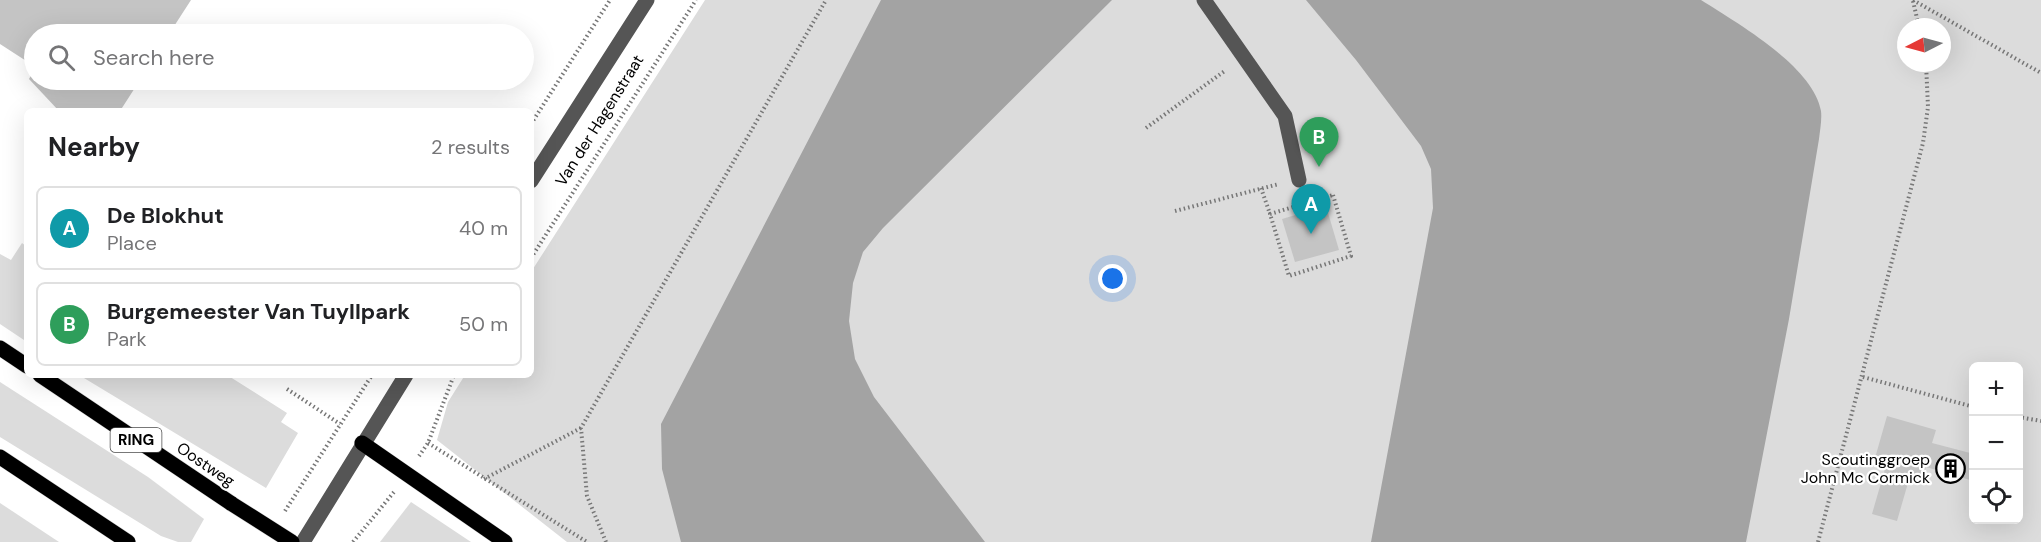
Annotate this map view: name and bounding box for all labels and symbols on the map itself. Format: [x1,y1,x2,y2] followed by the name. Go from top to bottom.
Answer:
[1897,18,1951,72] north arrow
[550,51,648,190] street label: Van der Hagenstraat
[1300,118,1338,167] pin: B
[1292,184,1330,234] pin: A
[1098,264,1127,293] your location
[110,428,162,452] road number: RING
[173,437,239,492] street label: Oostweg
[1801,449,1930,488] place label: Scoutinggroep John Mc Cormick
[1935,452,1967,484] building icon: Scoutinggroep John Mc Cormick

